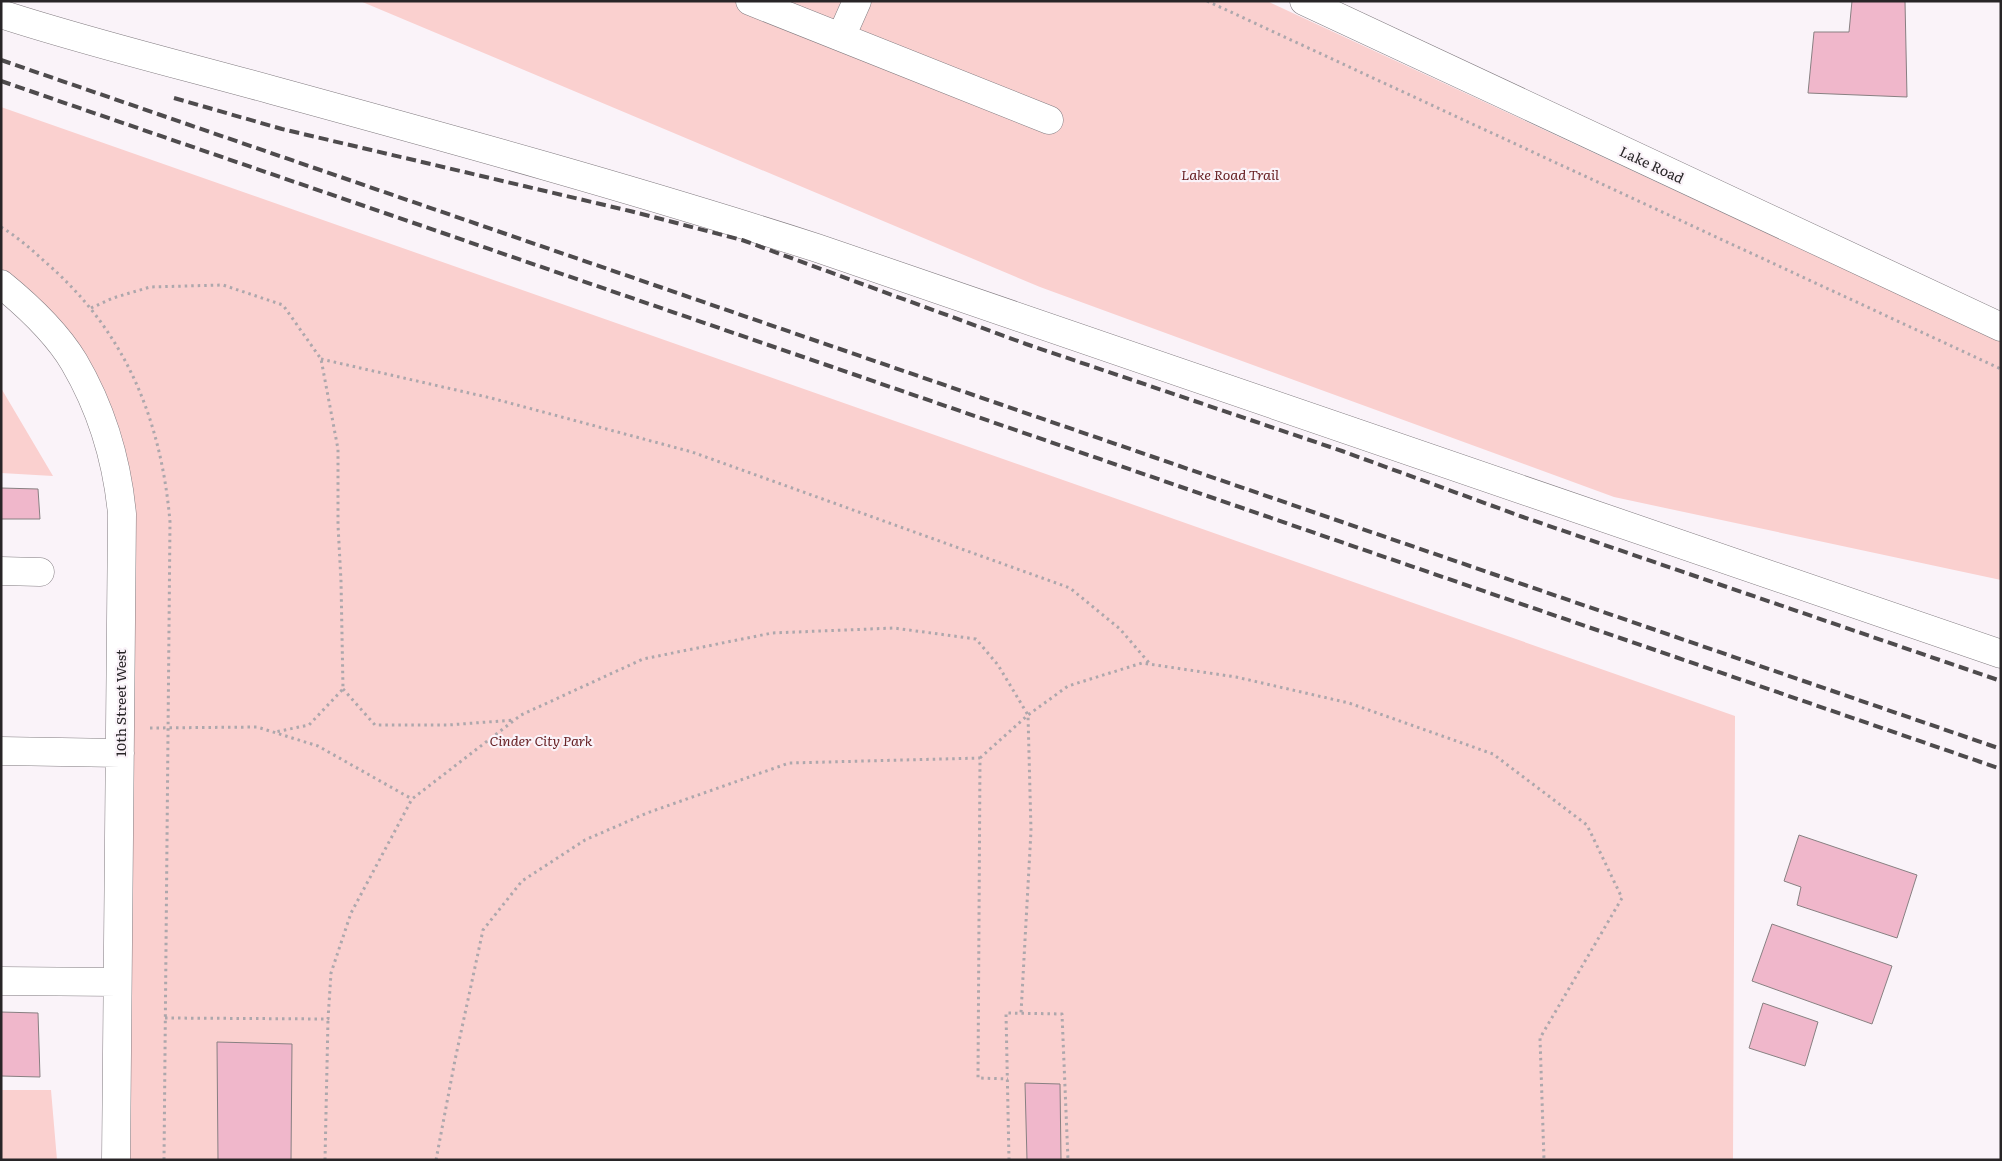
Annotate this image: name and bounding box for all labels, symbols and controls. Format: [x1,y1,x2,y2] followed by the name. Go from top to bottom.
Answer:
[1617,140,1688,188] street label: Lake Road
[1181,164,1279,184] park label: Lake Road Trail
[110,649,130,757] street label: 10th Street West
[489,730,593,750] park label: Cinder City Park

